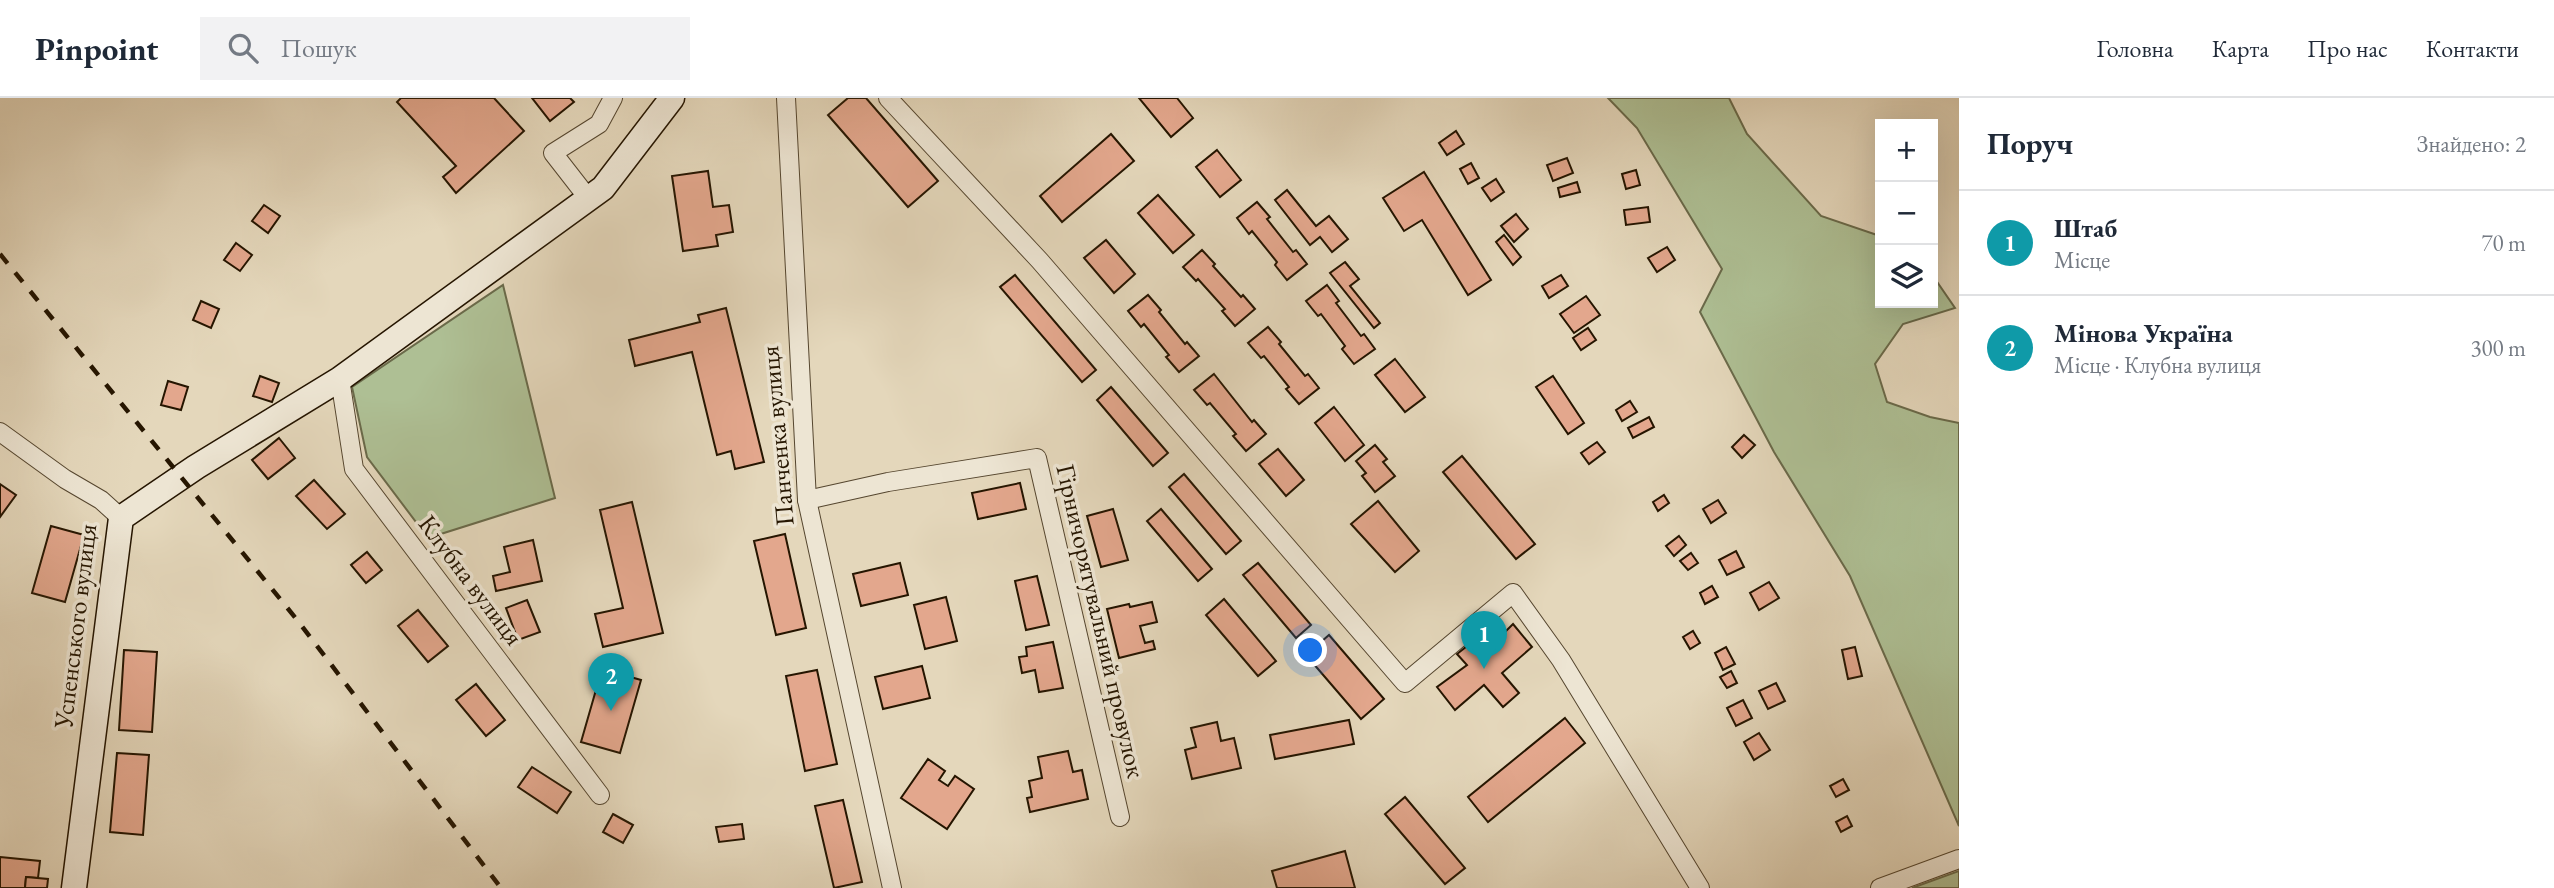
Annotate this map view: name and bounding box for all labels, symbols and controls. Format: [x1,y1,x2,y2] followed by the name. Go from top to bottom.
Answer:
[200,17,690,80] search box
[35,27,158,70] text: Pinpoint
[224,29,262,67] icon: search
[280,31,357,65] text: Пошук
[2096,33,2174,64] text: Головна
[2212,33,2269,64] text: Карта
[2307,33,2388,64] text: Про нас
[2426,33,2519,64] text: Контакти
[1875,119,1938,308] map controls
[1875,119,1938,182] button: +
[1987,124,2073,163] text: Поруч
[2417,129,2526,159] text: Знайдено: 2
[1875,182,1938,245] button: −
[2054,211,2117,245] text: Штаб
[2004,228,2016,258] text: 1
[2481,228,2526,258] text: 70 m
[1875,245,1938,308] button: layers
[2054,245,2110,275] text: Місце
[2054,316,2233,350] text: Мінова Україна
[2004,333,2016,363] text: 2
[2470,333,2526,363] text: 300 m
[752,344,802,528] street label: Панченка вулиця
[2054,350,2261,380] text: Місце · Клубна вулиця
[1048,461,1154,782] street label: Гірничорятувальний провулок
[411,508,531,652] street label: Клубна вулиця
[45,522,104,731] street label: Успенського вулиця
[1461,611,1507,669] pin: 1
[1293,633,1327,667] your location
[588,653,634,711] pin: 2

